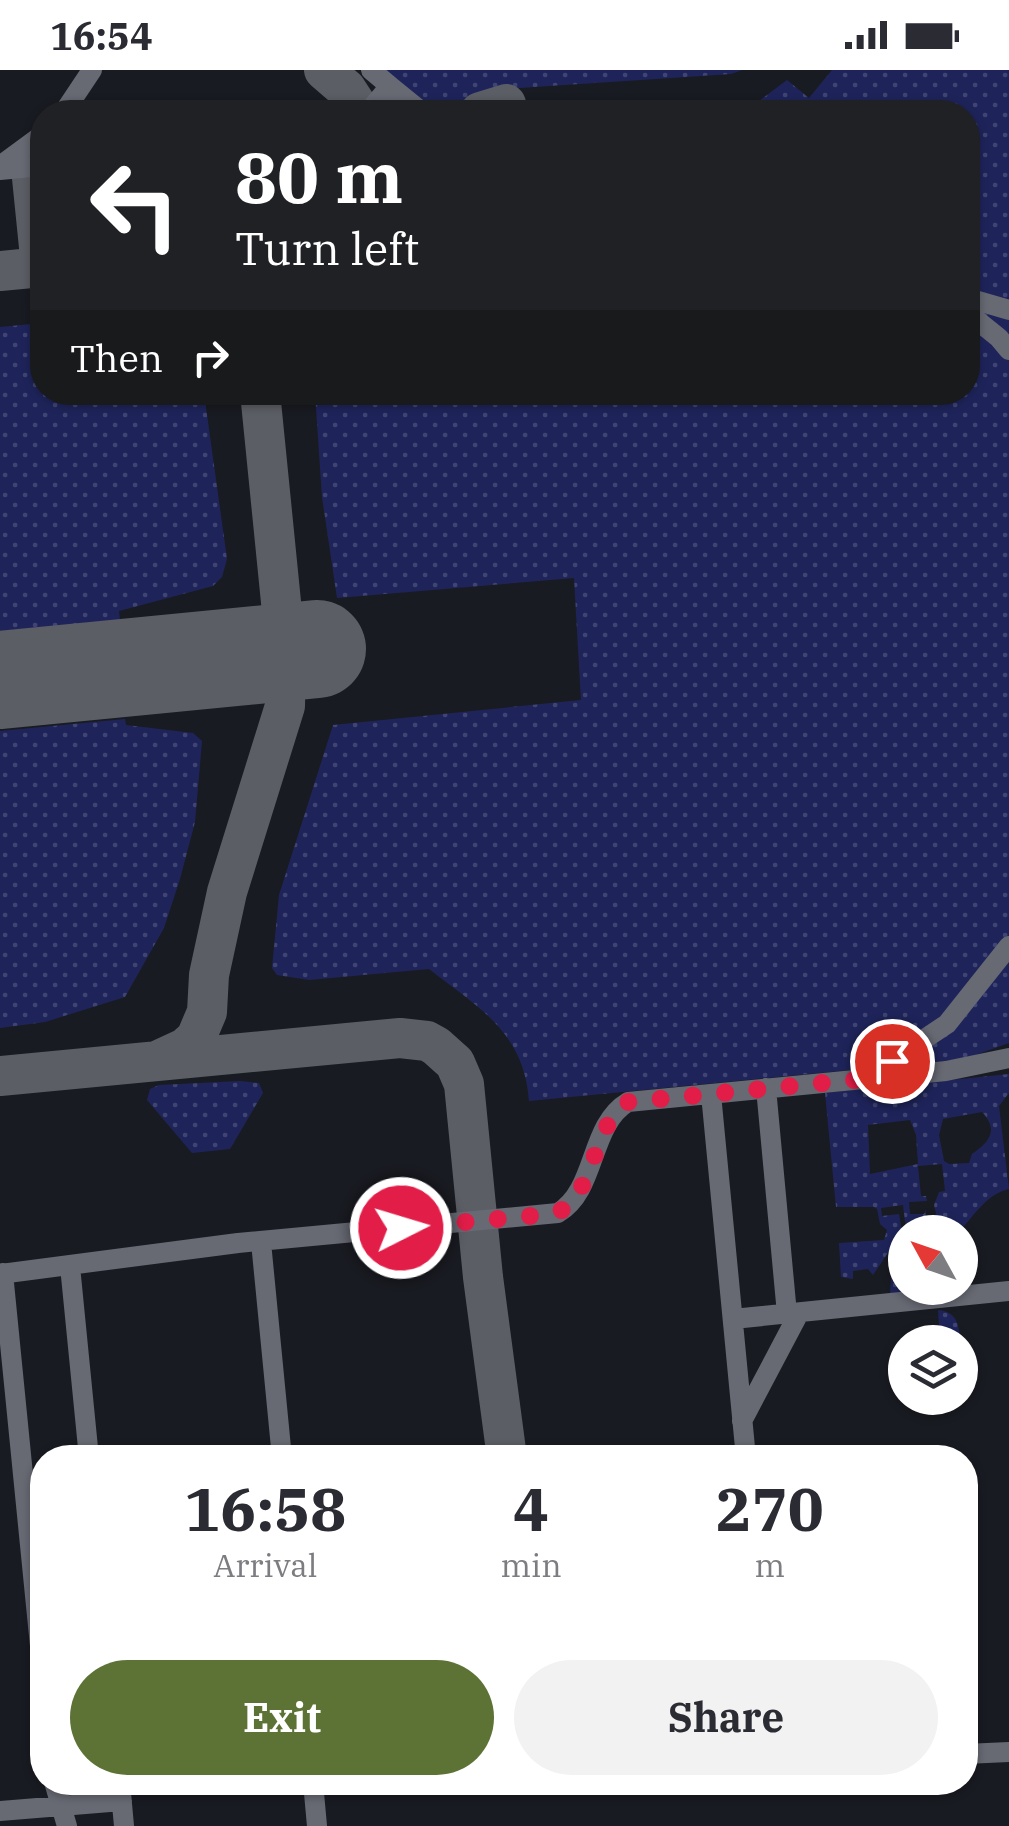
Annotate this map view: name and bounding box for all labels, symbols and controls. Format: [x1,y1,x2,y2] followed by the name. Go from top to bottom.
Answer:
[50,11,153,60] text: 16:54
[235,131,403,222] text: 80 m
[70,140,200,270] icon: left
[235,219,419,277] text: Turn left
[183,330,238,385] icon: right
[70,333,163,382] text: Then
[850,1019,935,1104] pin
[865,1034,920,1089] icon: arrive
[349,1176,453,1280] position arrow
[888,1215,978,1305] north arrow
[888,1215,978,1415] map controls
[888,1325,978,1415] button: layers
[184,1469,346,1548] text: 16:58
[513,1469,549,1548] text: 4
[716,1469,824,1548] text: 270
[213,1544,317,1586] text: Arrival
[501,1544,562,1586] text: min
[755,1544,785,1586] text: m
[70,1660,494,1775] button: Exit
[514,1660,938,1775] button: Share

